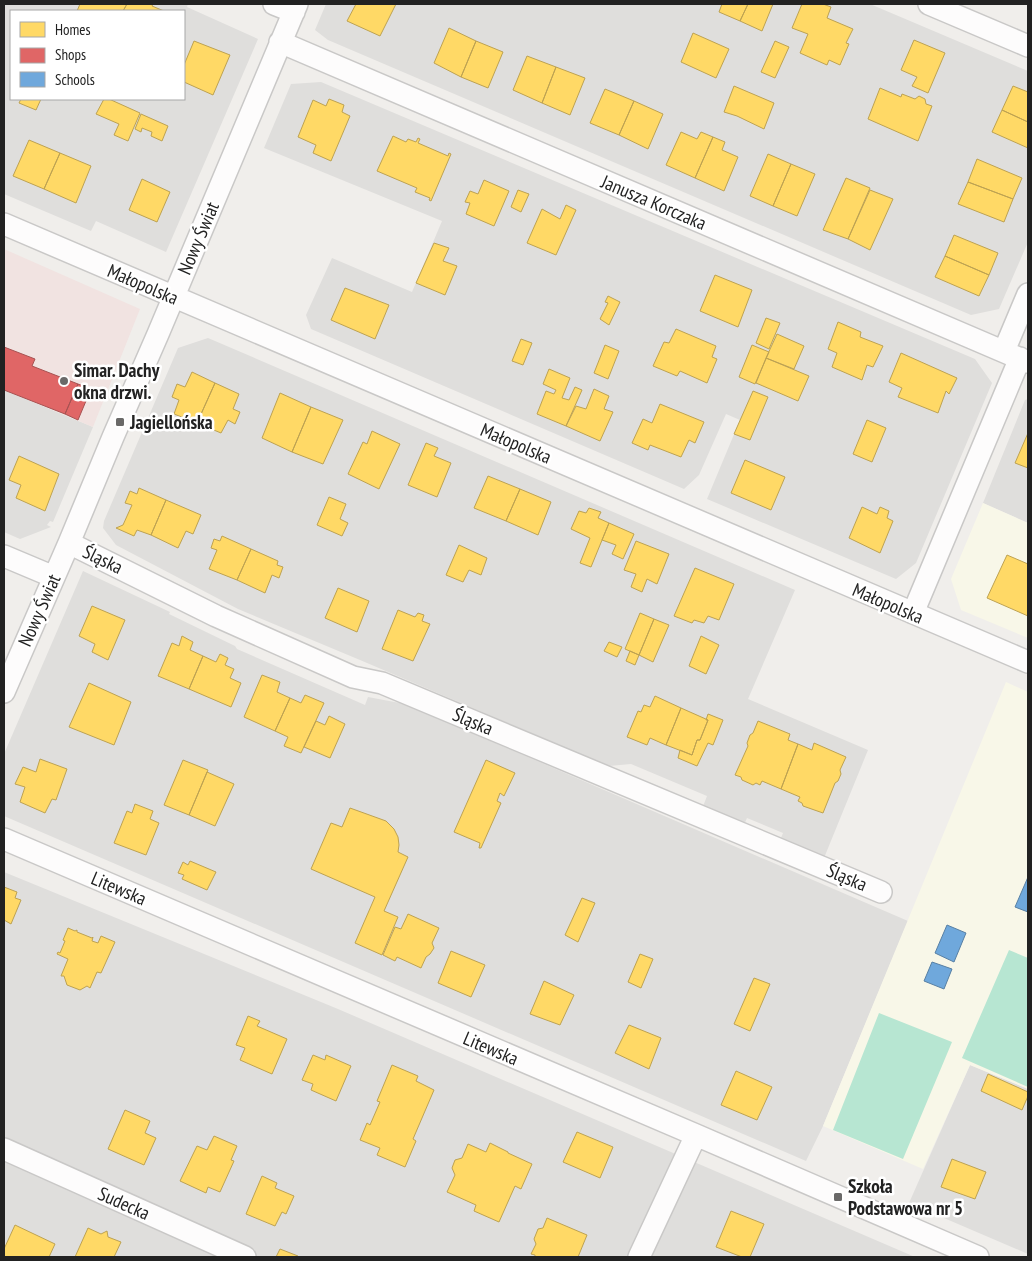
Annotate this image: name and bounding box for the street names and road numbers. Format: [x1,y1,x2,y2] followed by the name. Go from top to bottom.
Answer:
[597,169,710,235] street label: Janusza Korczaka
[172,197,224,278] street label: Nowy Świat
[104,258,182,310] street label: Małopolska
[477,417,555,469] street label: Małopolska
[79,539,127,579] street label: Śląska
[12,569,66,650] street label: Nowy Świat
[849,577,927,629] street label: Małopolska
[449,702,497,740] street label: Śląska
[823,858,871,896] street label: Śląska
[88,866,150,910] street label: Litewska
[460,1026,522,1070] street label: Litewska
[94,1181,154,1225] street label: Sudecka

